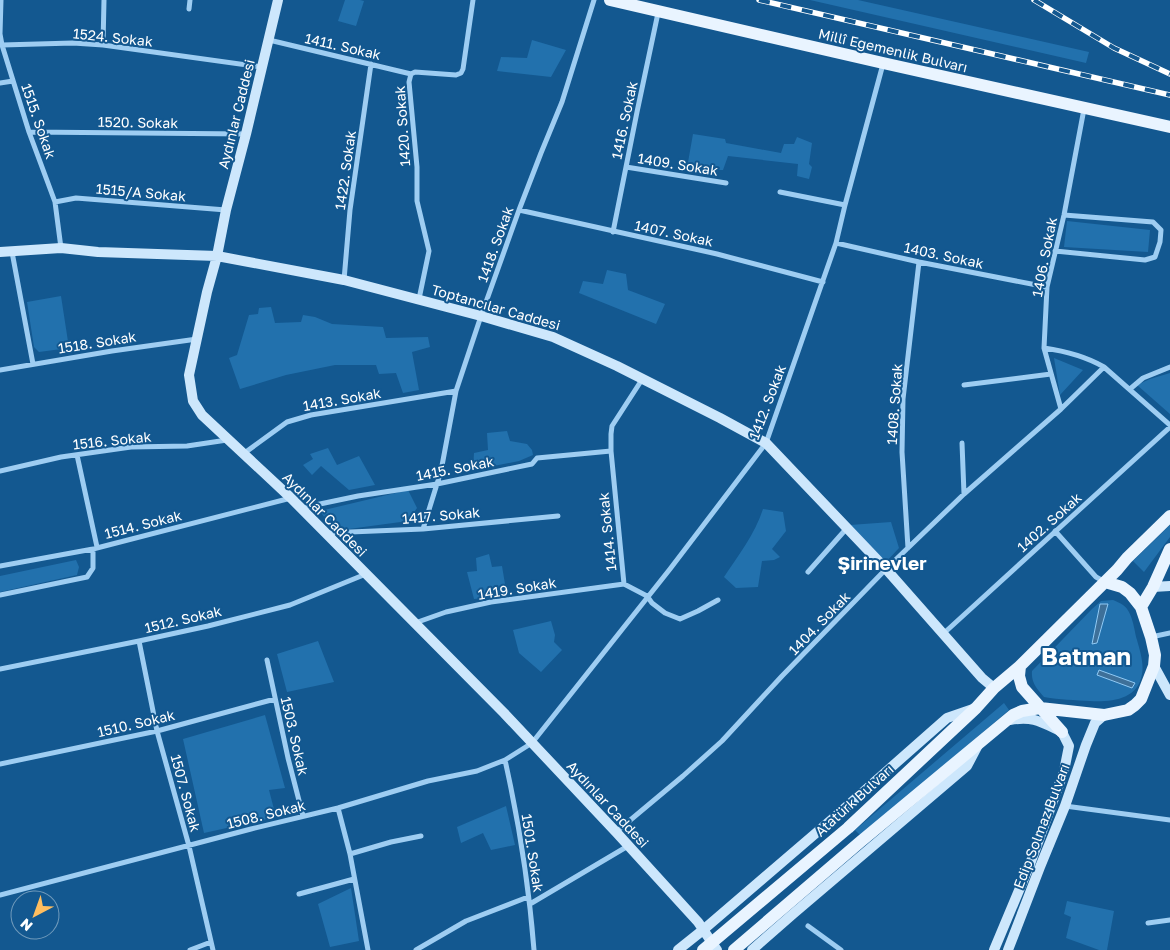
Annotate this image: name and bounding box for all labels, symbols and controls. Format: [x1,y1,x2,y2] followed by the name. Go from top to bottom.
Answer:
[72,24,154,50] street label: 1524. Sokak
[817,25,969,75] street label: Millî Egemenlik Bulvarı
[303,29,383,63] street label: 1411. Sokak
[214,57,258,171] street label: Aydınlar Caddesi
[607,79,641,161] street label: 1416. Sokak
[18,81,60,161] street label: 1515. Sokak
[391,85,413,167] street label: 1420. Sokak
[98,113,178,131] street label: 1520. Sokak
[331,129,359,211] street label: 1422. Sokak
[637,149,719,179] street label: 1409. Sokak
[95,180,187,204] street label: 1515/A Sokak
[473,204,517,284] street label: 1418. Sokak
[1028,215,1060,298] street label: 1406. Sokak
[633,216,715,250] street label: 1407. Sokak
[903,238,985,272] street label: 1403. Sokak
[430,280,562,334] street label: Toptancılar Caddesi
[57,327,137,357] street label: 1518. Sokak
[745,362,789,442] street label: 1412. Sokak
[883,363,905,445] street label: 1408. Sokak
[302,384,382,414] street label: 1413. Sokak
[72,427,152,453] street label: 1516. Sokak
[415,452,495,484] street label: 1415. Sokak
[279,468,371,560] street label: Aydınlar Caddesi
[1013,489,1085,555] street label: 1402. Sokak
[594,492,620,572] street label: 1414. Sokak
[401,503,481,527] street label: 1417. Sokak
[103,506,183,542] street label: 1514. Sokak
[837,551,927,574] district label: Şirinevler
[477,573,558,603] street label: 1419. Sokak
[785,588,853,658] street label: 1404. Sokak
[143,602,223,636] street label: 1512. Sokak
[1041,641,1131,670] district label: Batman
[278,695,312,777] street label: 1503. Sokak
[96,706,177,740] street label: 1510. Sokak
[167,752,205,834] street label: 1507. Sokak
[563,757,653,851] street label: Aydınlar Caddesi
[811,760,897,840] street label: Atatürk Bulvarı
[1009,761,1073,891] street label: Edip Solmaz Bulvarı
[225,796,307,832] street label: 1508. Sokak
[518,813,548,893] street label: 1501. Sokak
[10,890,60,940] north arrow
[17,915,36,935] text: N

